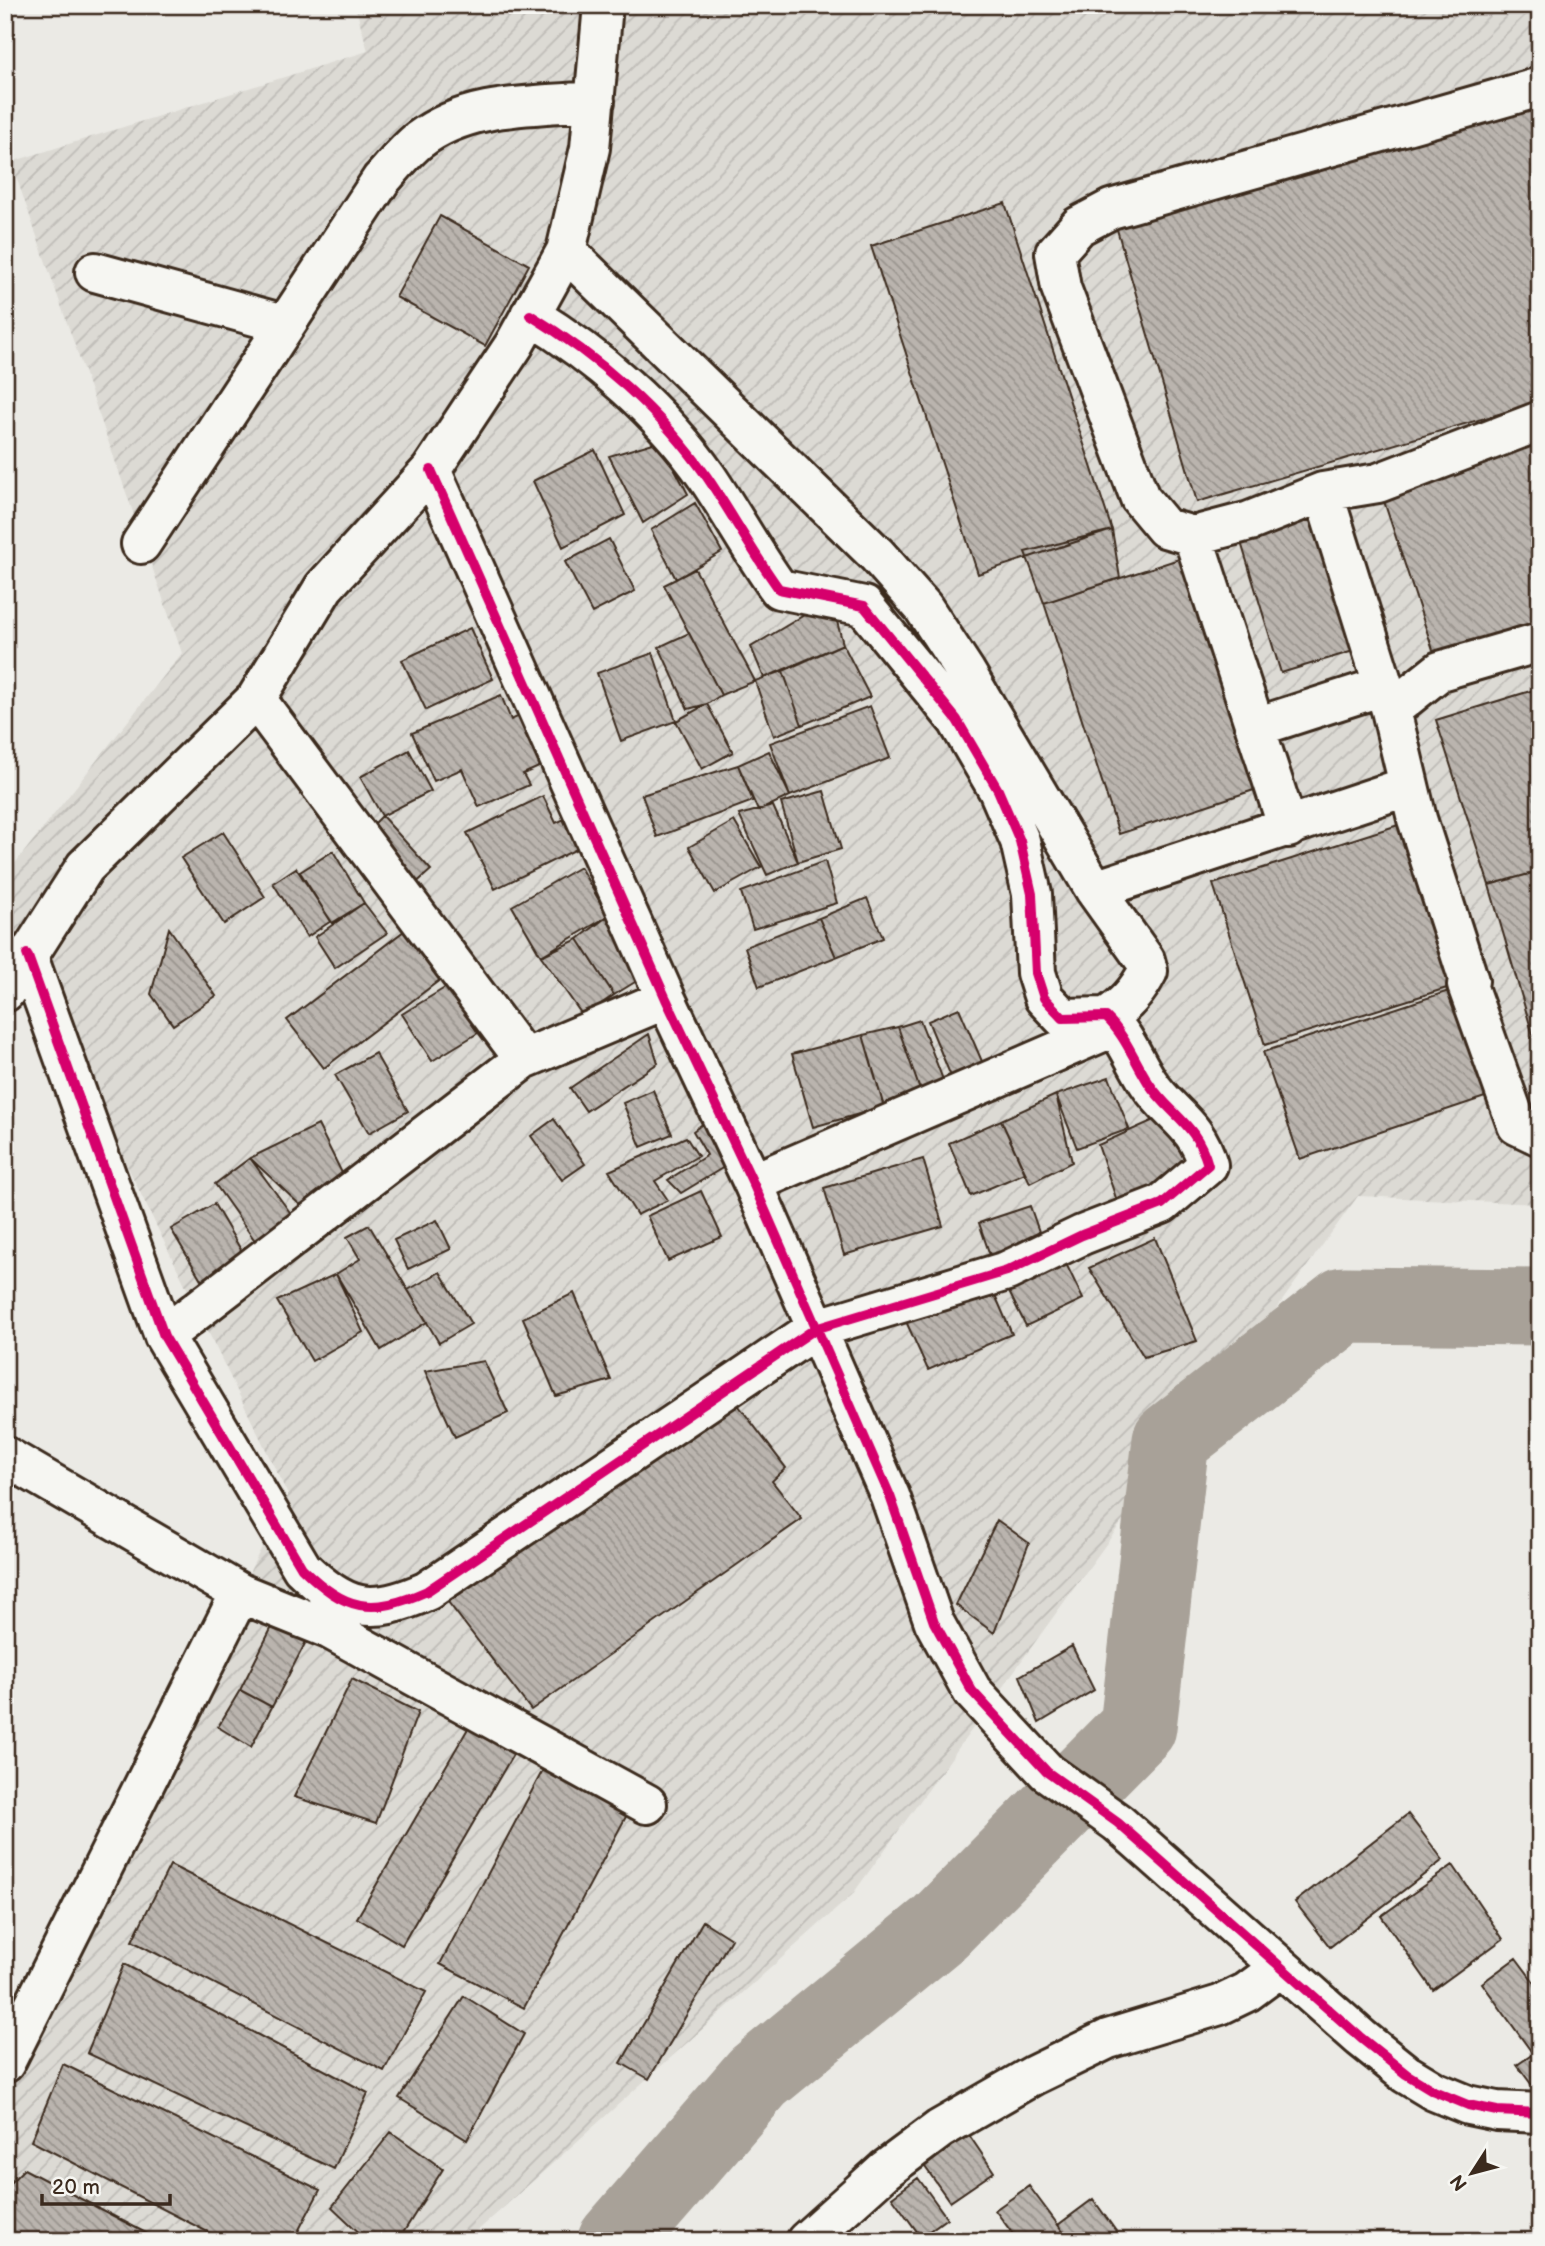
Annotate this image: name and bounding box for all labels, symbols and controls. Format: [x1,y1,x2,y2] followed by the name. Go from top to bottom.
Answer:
[1436,2138,1506,2208] north arrow
[42,2162,170,2206] scale bar
[1446,2170,1473,2195] text: N
[52,2175,100,2200] text: 20 m

